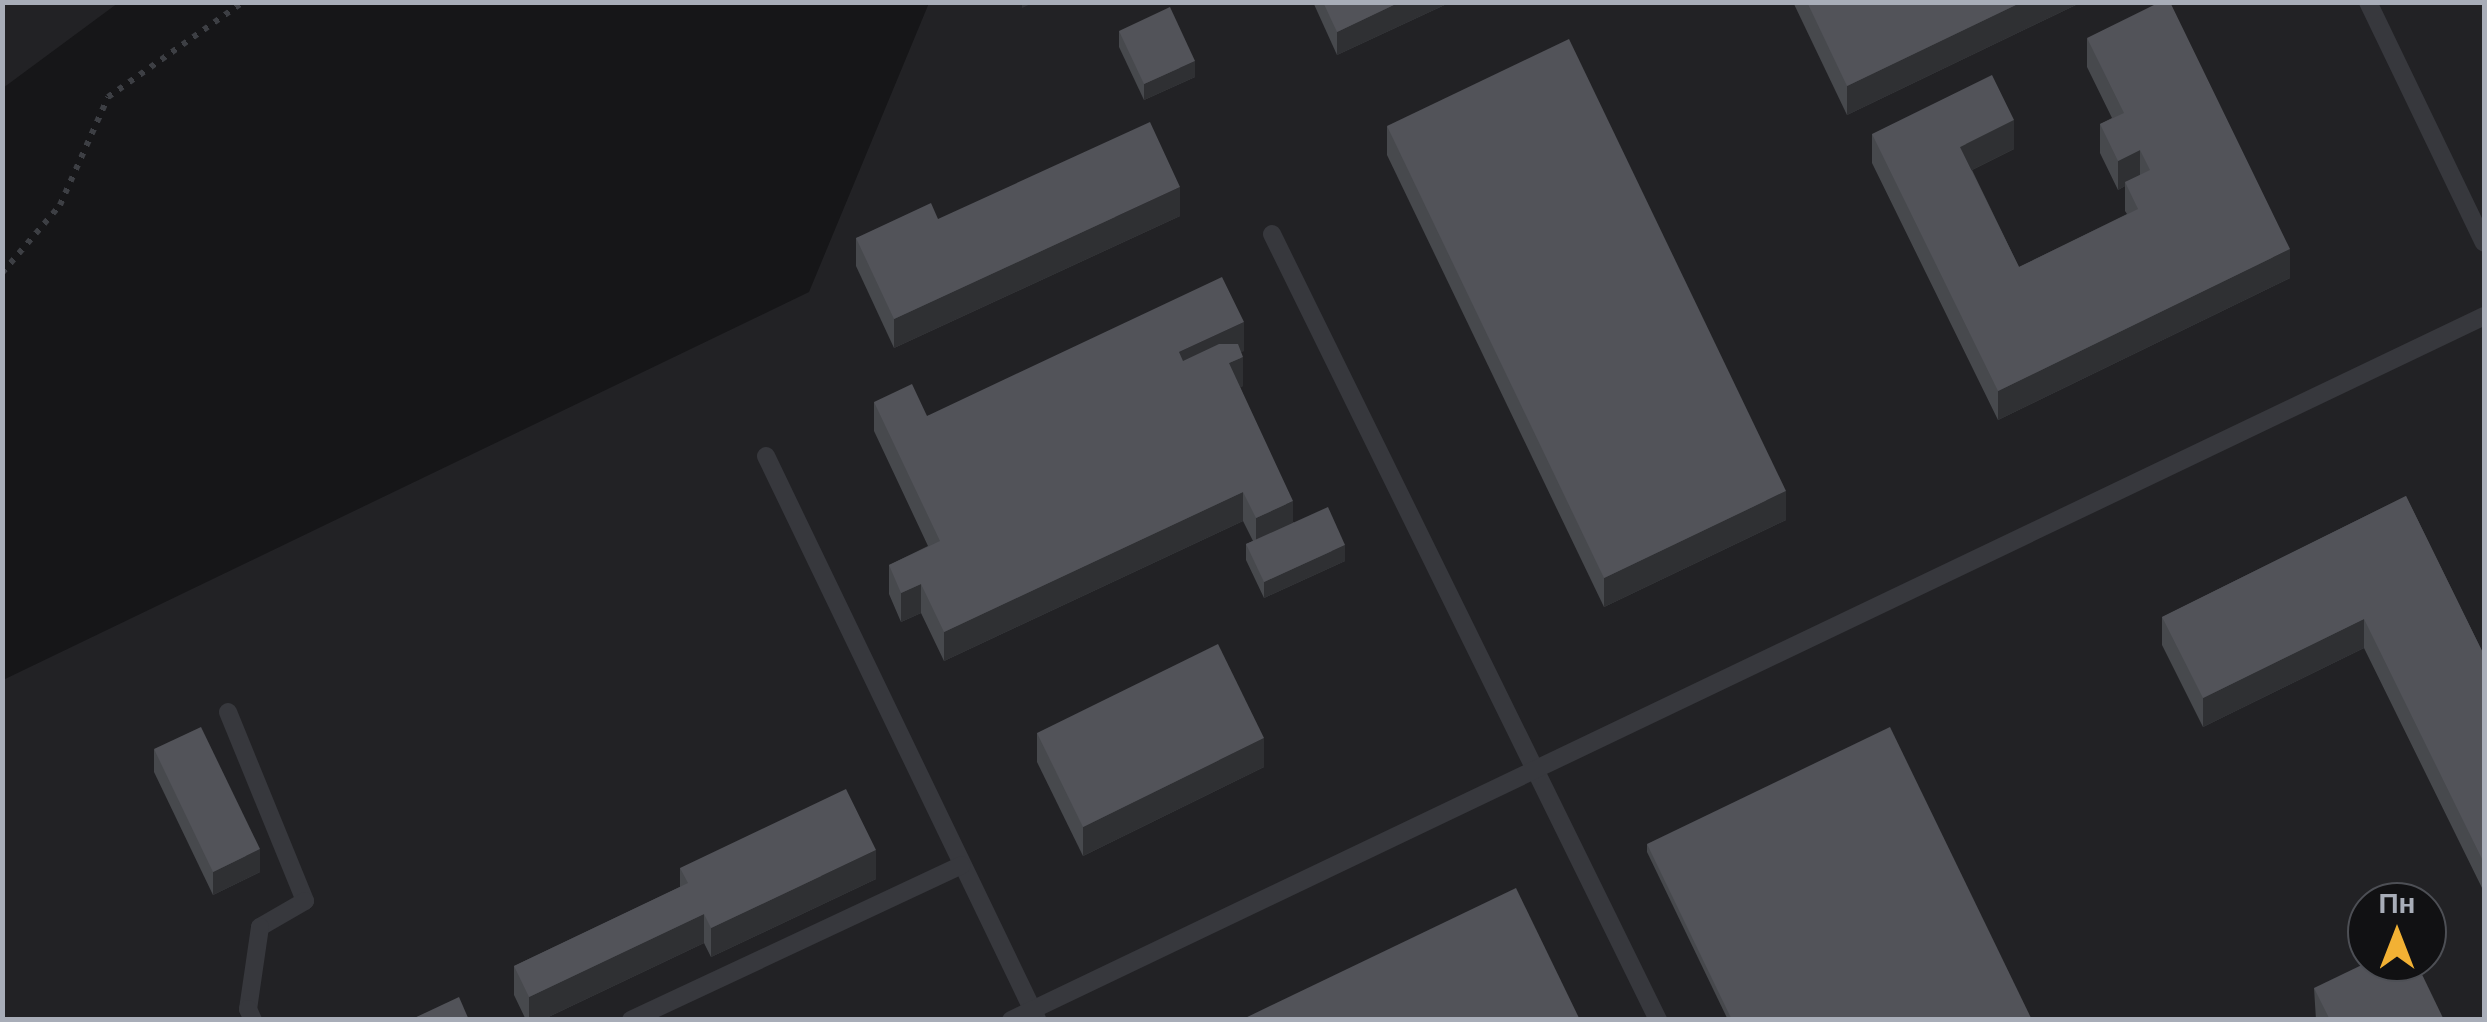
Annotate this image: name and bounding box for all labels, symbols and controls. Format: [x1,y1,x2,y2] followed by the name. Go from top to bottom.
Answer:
[2347,882,2447,982] north arrow
[2378,888,2416,919] text: Пн

